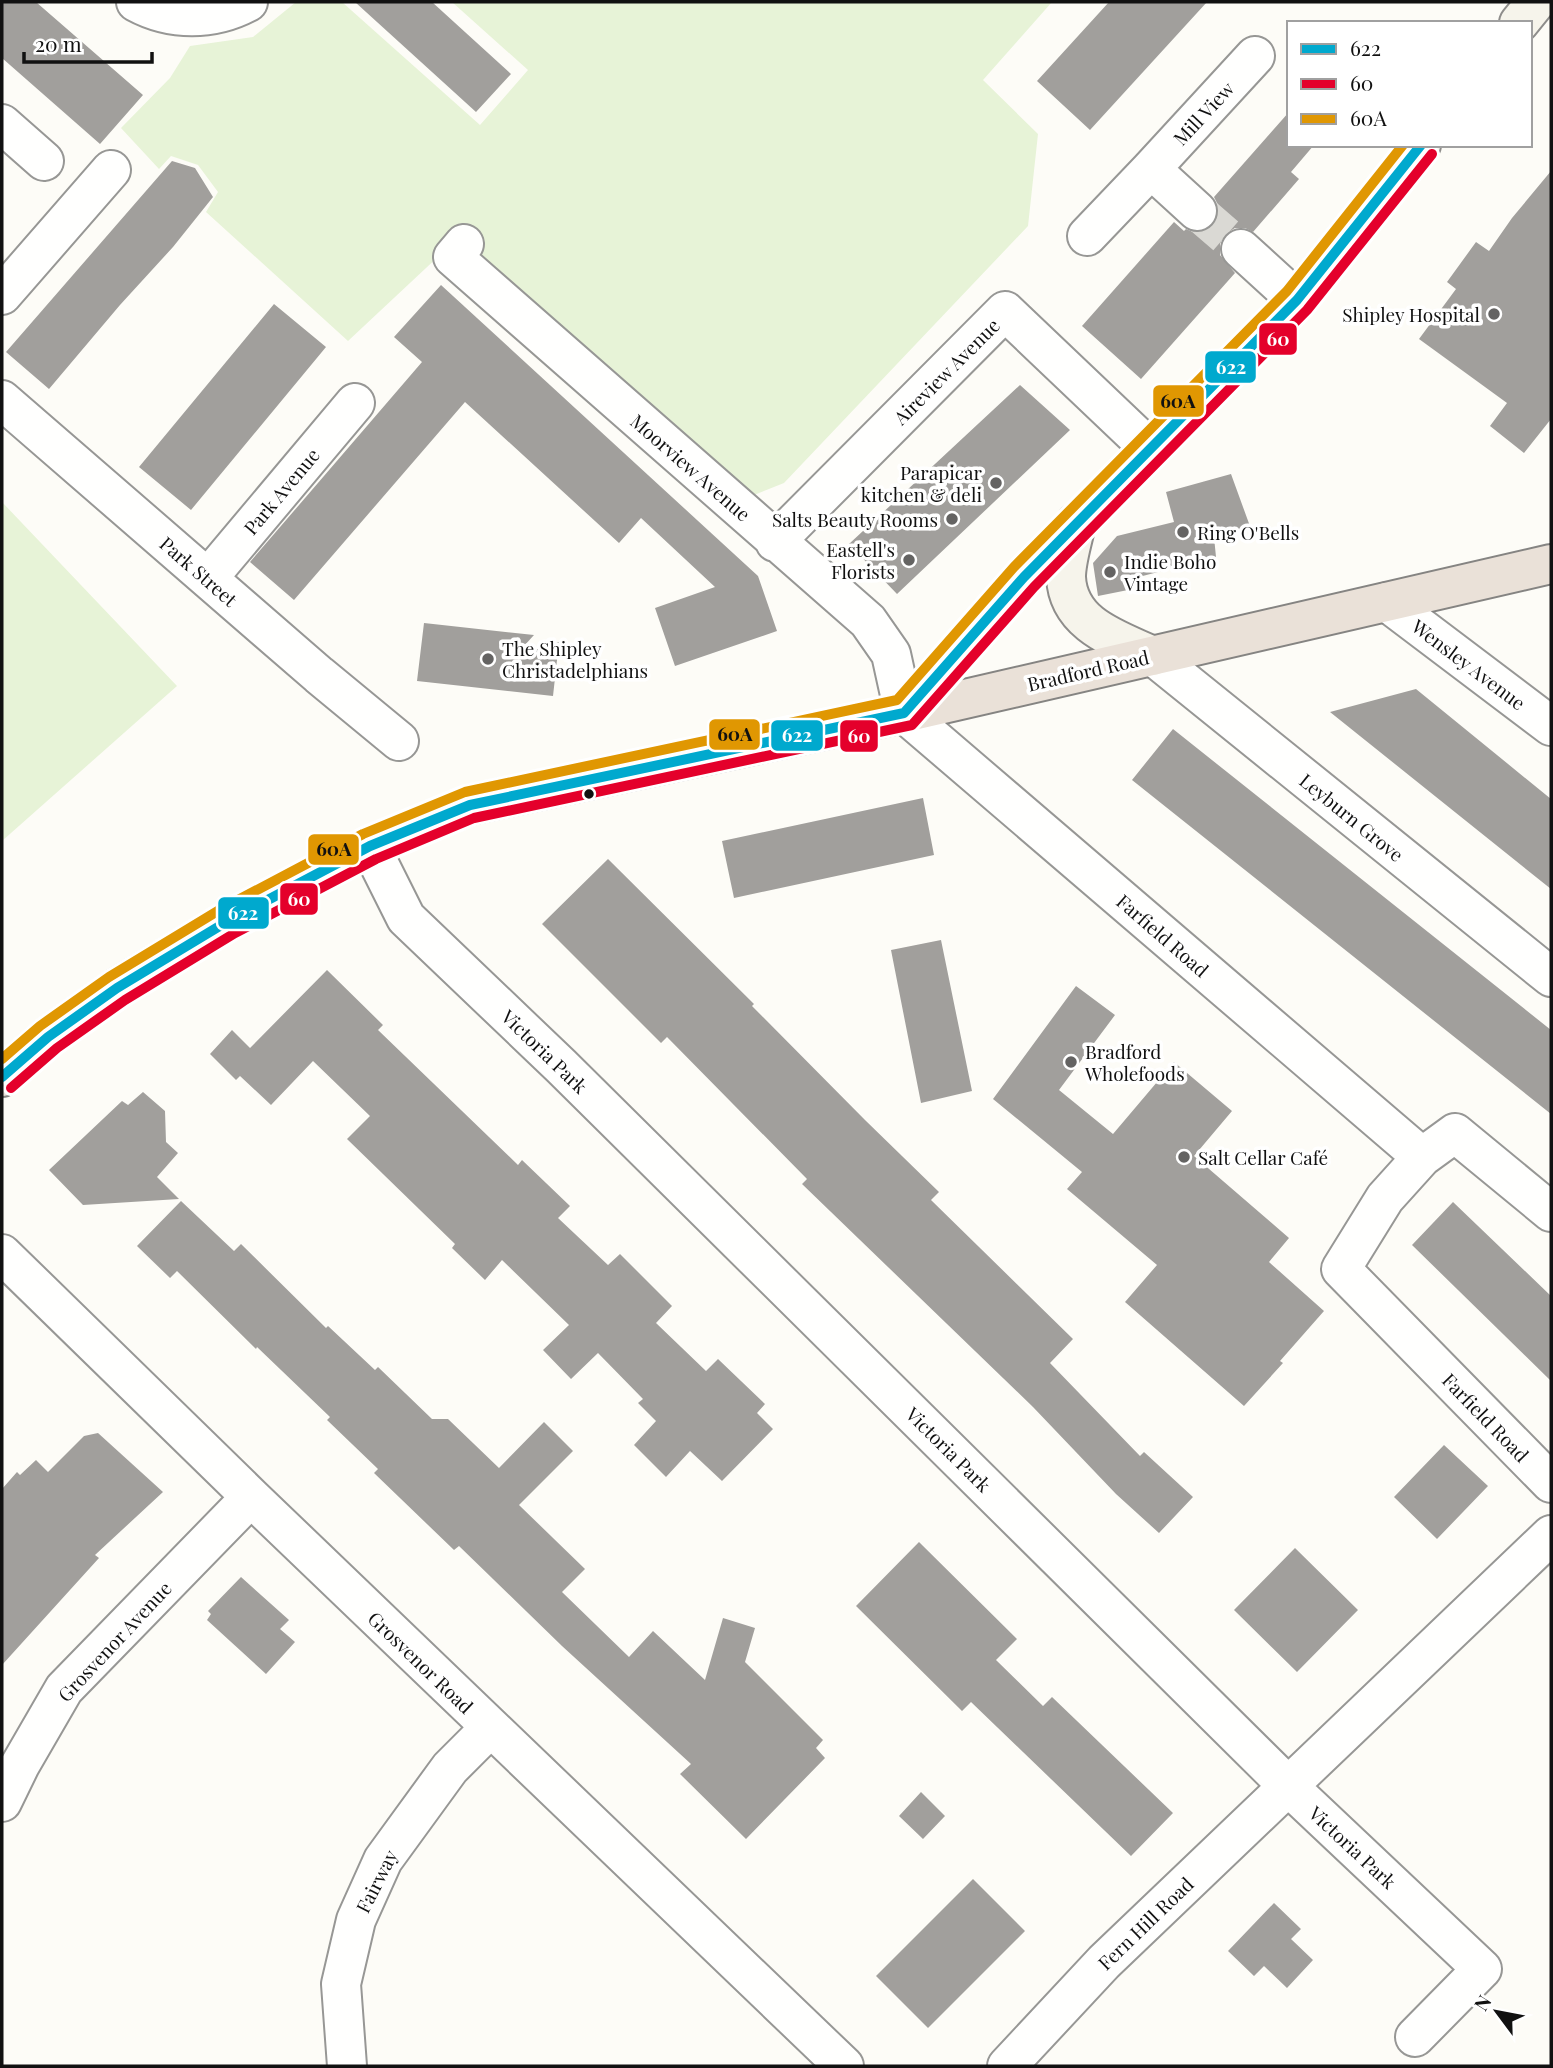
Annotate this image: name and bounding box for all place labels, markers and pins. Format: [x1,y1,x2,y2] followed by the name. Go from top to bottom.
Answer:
[1342,301,1481,327] place label: Shipley Hospital
[1486,306,1502,322] marker: Shipley Hospital
[861,459,983,507] place label: Parapicar kitchen & deli
[988,475,1004,491] marker: Parapicar kitchen & deli
[772,506,938,532] place label: Salts Beauty Rooms
[944,511,960,527] marker: Salts Beauty Rooms
[1197,519,1299,545] place label: Ring O'Bells
[1175,524,1191,540] marker: Ring O'Bells
[826,536,895,584] place label: Eastell's Florists
[1123,548,1216,596] place label: Indie Boho Vintage
[901,552,917,568] marker: Eastell's Florists
[1102,564,1118,580] marker: Indie Boho Vintage
[502,635,648,683] place label: The Shipley Christadelphians
[480,651,496,667] marker: The Shipley Christadelphians
[582,787,596,801] unlabelled marker
[1084,1038,1185,1086] place label: Bradford Wholefoods
[1063,1054,1079,1070] marker: Bradford Wholefoods
[1198,1144,1328,1170] place label: Salt Cellar Café
[1176,1149,1192,1165] marker: Salt Cellar Café

